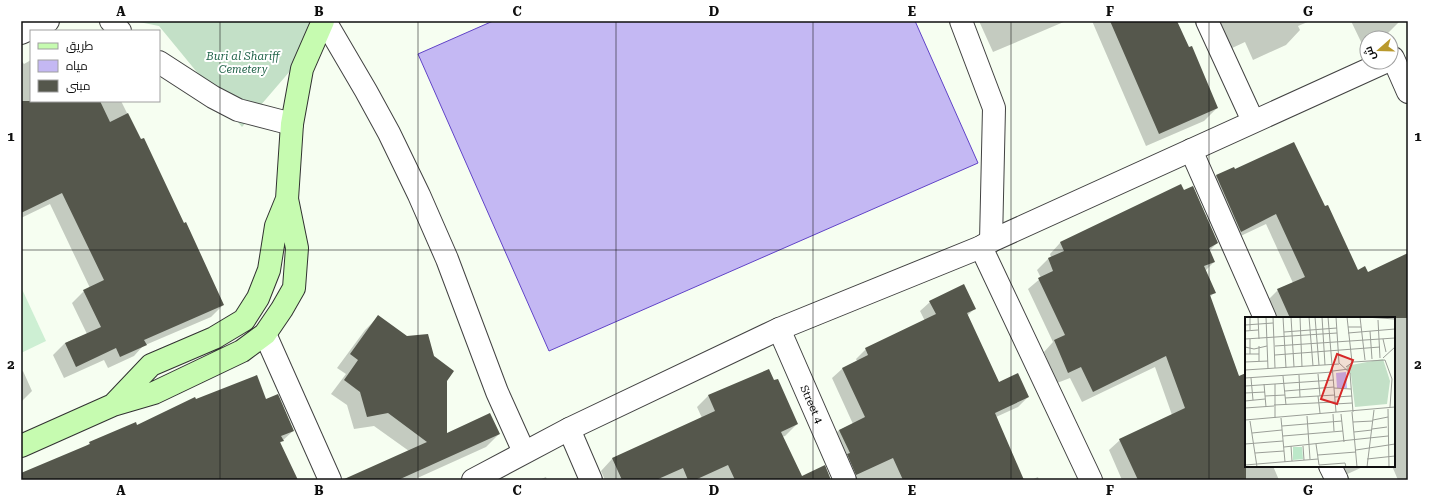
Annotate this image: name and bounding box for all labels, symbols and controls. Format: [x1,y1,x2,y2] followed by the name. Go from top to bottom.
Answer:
[116,4,126,19] text: A
[314,4,324,19] text: B
[512,4,522,19] text: C
[709,4,719,19] text: D
[908,4,916,19] text: E
[1106,4,1114,19] text: F
[1303,4,1313,19] text: G
[30,30,160,102] legend
[1359,30,1399,70] north arrow
[66,39,94,53] text: طريق
[1362,44,1379,62] text: ش
[205,50,281,76] park label: Buri al Shariff Cemetery
[66,59,88,73] text: مياه
[66,79,91,93] text: مبنى
[7,129,15,144] text: 1
[1414,129,1422,144] text: 1
[1245,317,1395,467] inset map
[7,357,15,372] text: 2
[1414,357,1422,372] text: 2
[798,383,826,426] street label: Street 4
[116,483,126,498] text: A
[314,483,324,498] text: B
[512,483,522,498] text: C
[709,483,719,498] text: D
[908,483,916,498] text: E
[1106,483,1114,498] text: F
[1303,483,1313,498] text: G

